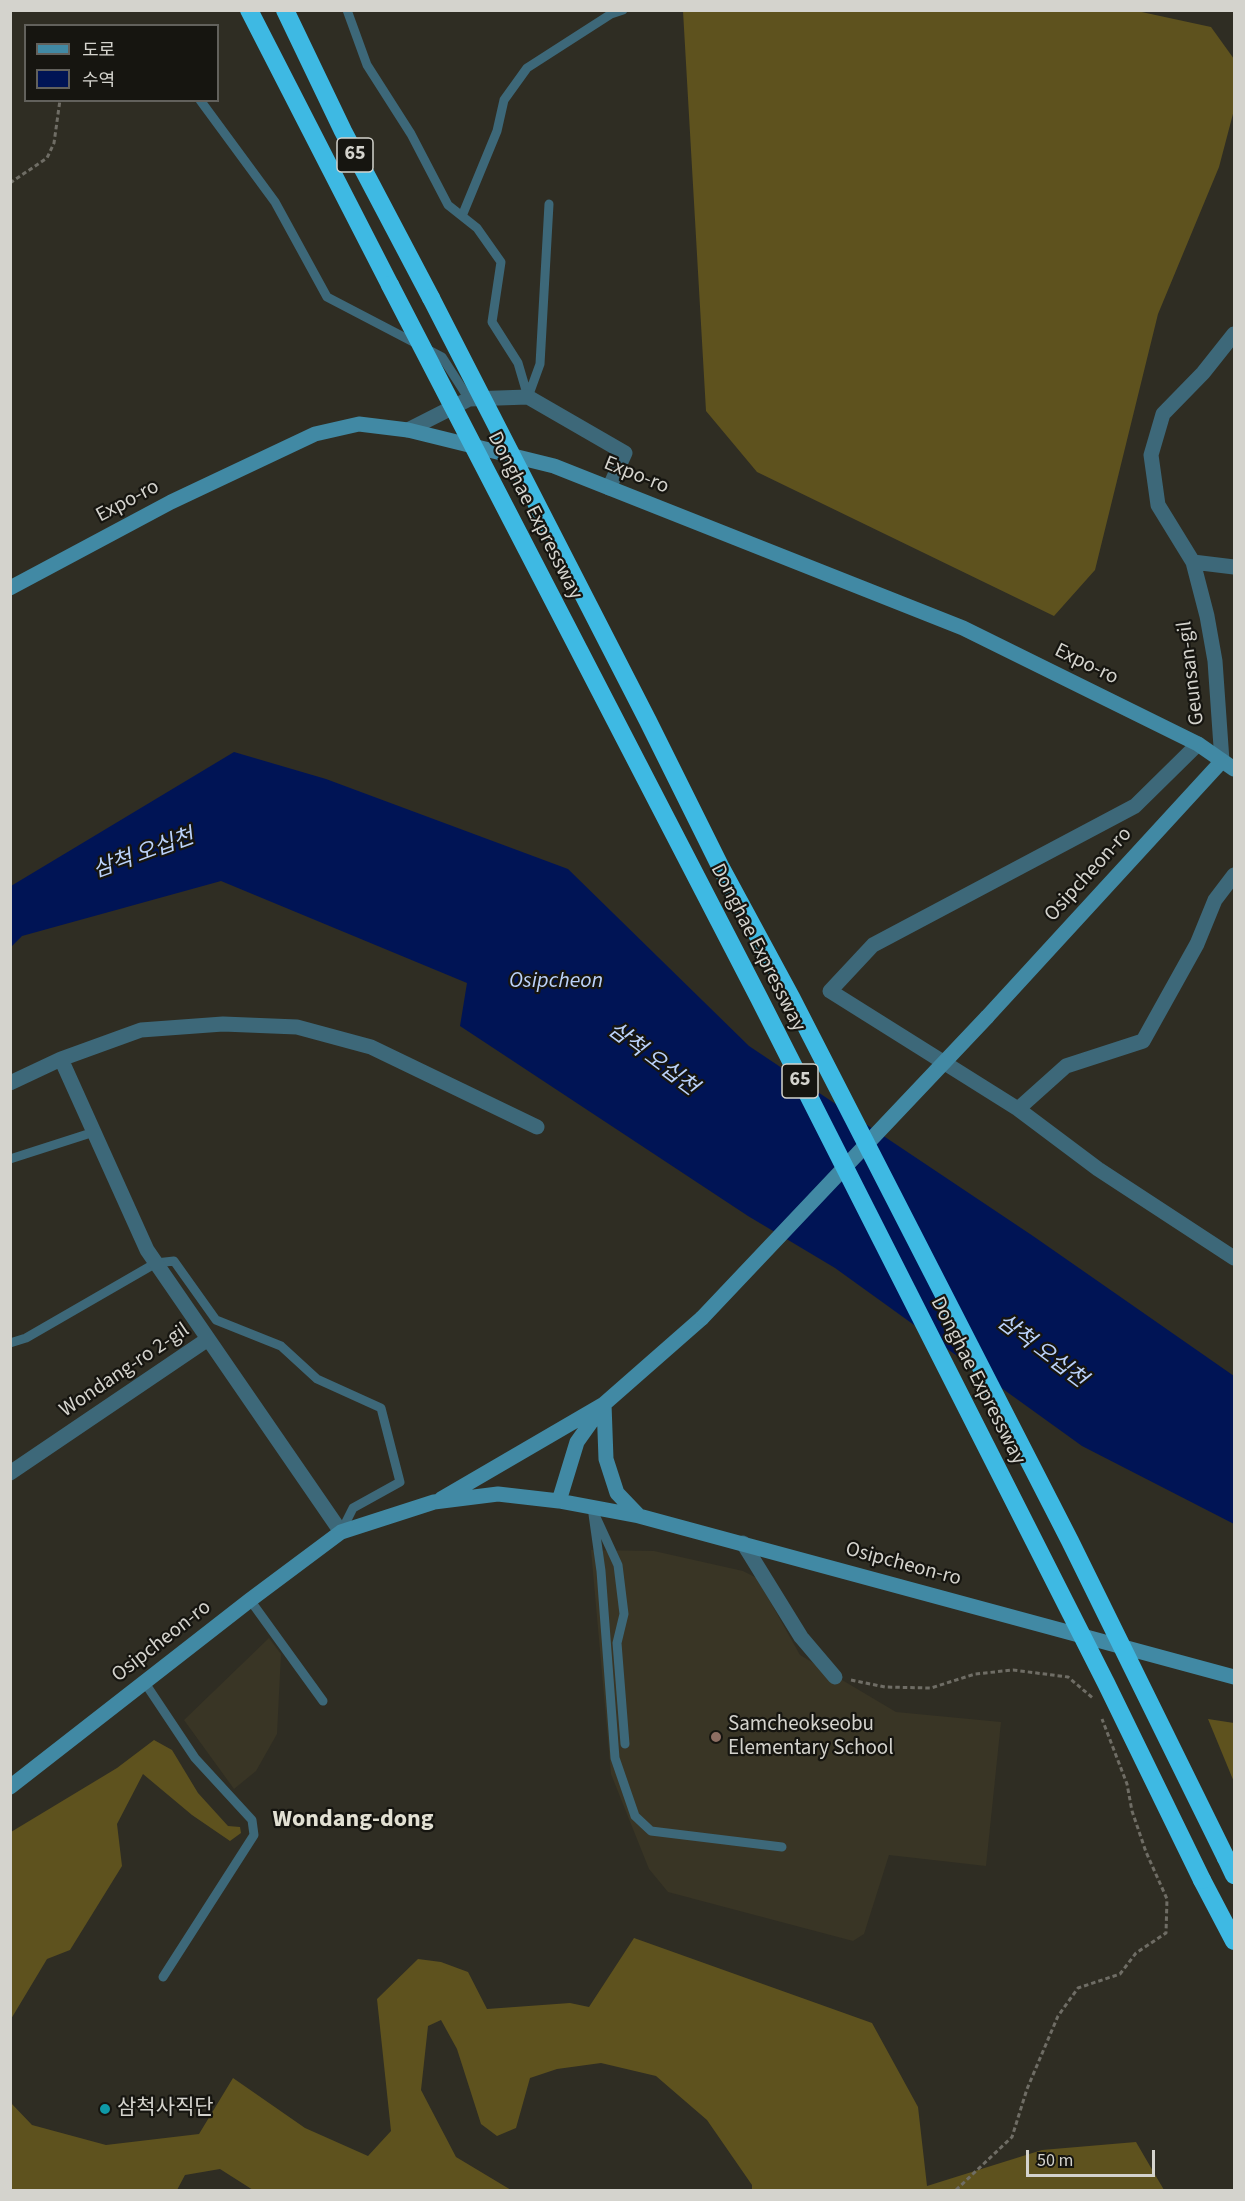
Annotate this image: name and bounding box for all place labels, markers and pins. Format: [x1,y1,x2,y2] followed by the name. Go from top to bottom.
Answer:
[728,1712,894,1762] place label: Samcheokseobu Elementary School
[709,1730,723,1744] marker: Samcheokseobu Elementary School
[117,2096,214,2122] place label: 삼척사직단
[98,2102,112,2116] marker: 삼척사직단

